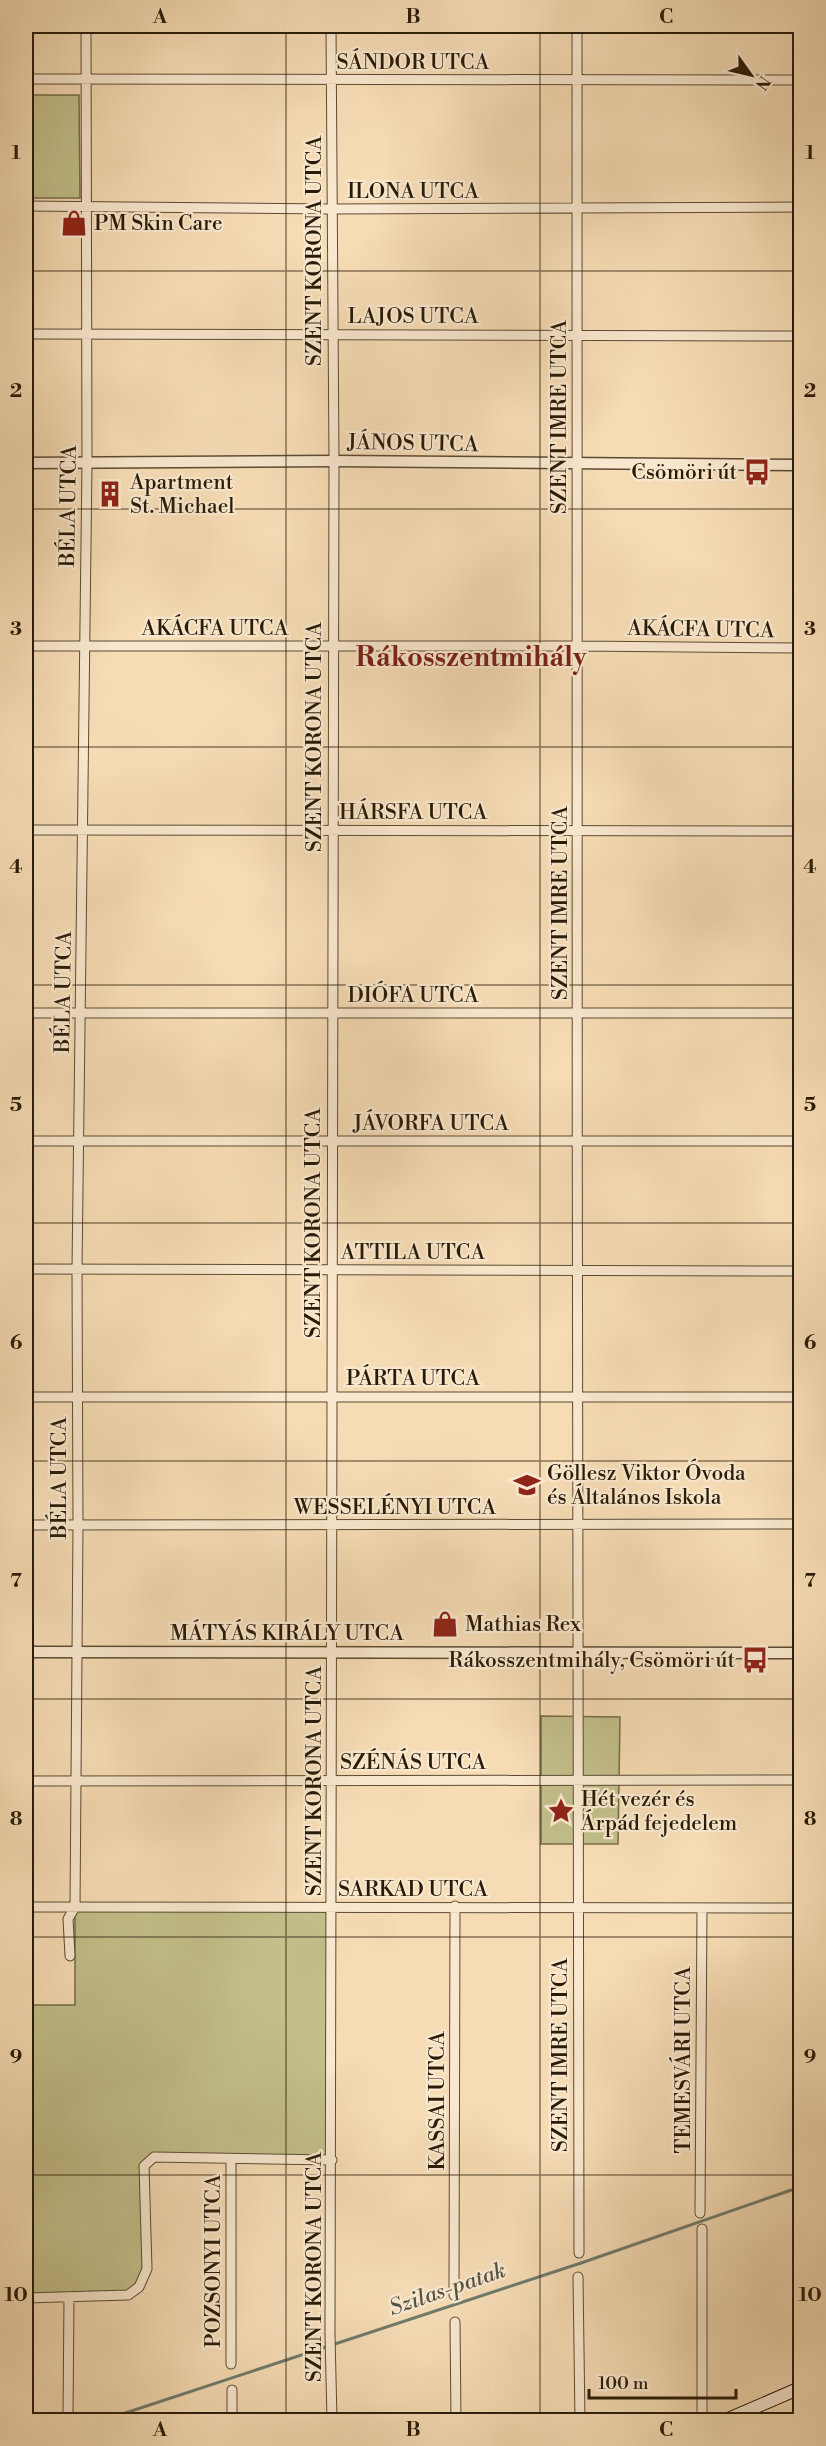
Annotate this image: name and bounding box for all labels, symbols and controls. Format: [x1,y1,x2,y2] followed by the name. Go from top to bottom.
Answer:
[152,5,168,30] text: A
[405,5,421,30] text: B
[659,5,673,30] text: C
[721,45,781,105] north arrow
[337,48,490,76] street label: SÁNDOR UTCA
[751,72,774,94] text: N
[302,135,328,366] street label: SZENT KORONA UTCA
[11,141,21,166] text: 1
[805,141,815,166] text: 1
[347,179,479,205] street label: ILONA UTCA
[59,208,89,238] shop icon: PM Skin Care
[94,211,223,237] place label: PM Skin Care
[347,304,479,330] street label: LAJOS UTCA
[547,319,573,514] street label: SZENT IMRE UTCA
[10,379,22,404] text: 2
[804,379,816,404] text: 2
[346,428,479,458] street label: JÁNOS UTCA
[53,444,83,568] street label: BÉLA UTCA
[742,457,772,487] bus stop icon: Csömöri út
[631,460,738,486] place label: Csömöri út
[129,470,234,520] place label: Apartment St. Michael
[95,479,125,509] building icon: Apartment St. Michael
[140,614,289,642] street label: AKÁCFA UTCA
[626,614,775,644] street label: AKÁCFA UTCA
[10,617,22,642] text: 3
[804,617,816,642] text: 3
[302,621,328,852] street label: SZENT KORONA UTCA
[356,641,587,675] district label: Rákosszentmihály
[339,798,488,826] street label: HÁRSFA UTCA
[548,805,574,1000] street label: SZENT IMRE UTCA
[9,855,23,880] text: 4
[803,855,817,880] text: 4
[48,930,78,1054] street label: BÉLA UTCA
[347,980,479,1009] street label: DIÓFA UTCA
[10,1093,22,1118] text: 5
[804,1093,816,1118] text: 5
[301,1107,327,1338] street label: SZENT KORONA UTCA
[352,1109,510,1137] street label: JÁVORFA UTCA
[340,1240,486,1266] street label: ATTILA UTCA
[10,1331,23,1356] text: 6
[804,1331,817,1356] text: 6
[346,1364,481,1392] street label: PÁRTA UTCA
[45,1416,73,1540] street label: BÉLA UTCA
[547,1458,746,1511] place label: Göllesz Viktor Óvoda és Általános Iskola
[512,1470,542,1500] school or university icon: Göllesz Viktor Óvoda és Általános Iskola
[293,1493,497,1521] street label: WESSELÉNYI UTCA
[10,1569,22,1594] text: 7
[804,1569,816,1594] text: 7
[430,1609,460,1639] shop icon: Mathias Rex
[465,1612,581,1638] place label: Mathias Rex
[170,1619,405,1647] street label: MÁTYÁS KIRÁLY UTCA
[740,1645,770,1675] bus stop icon: Rákosszentmihály, Csömöri út
[449,1648,736,1674] place label: Rákosszentmihály, Csömöri út
[302,1665,328,1896] street label: SZENT KORONA UTCA
[340,1748,487,1776] street label: SZÉNÁS UTCA
[580,1787,737,1837] place label: Hét vezér és Árpád fejedelem
[546,1796,576,1826] place icon: Hét vezér és Árpád fejedelem
[10,1807,23,1832] text: 8
[804,1807,817,1832] text: 8
[338,1877,488,1903] street label: SARKAD UTCA
[548,1957,574,2152] street label: SZENT IMRE UTCA
[669,1966,697,2154] street label: TEMESVÁRI UTCA
[425,2031,451,2171] street label: KASSAI UTCA
[10,2045,22,2070] text: 9
[804,2045,816,2070] text: 9
[302,2151,328,2382] street label: SZENT KORONA UTCA
[201,2174,227,2348] street label: POZSONYI UTCA
[385,2257,510,2322] water label: Szilas-patak
[4,2283,28,2308] text: 10
[798,2283,822,2308] text: 10
[589,2362,736,2400] scale bar
[598,2372,649,2395] text: 100 m
[152,2418,168,2443] text: A
[405,2418,421,2443] text: B
[659,2418,673,2443] text: C

